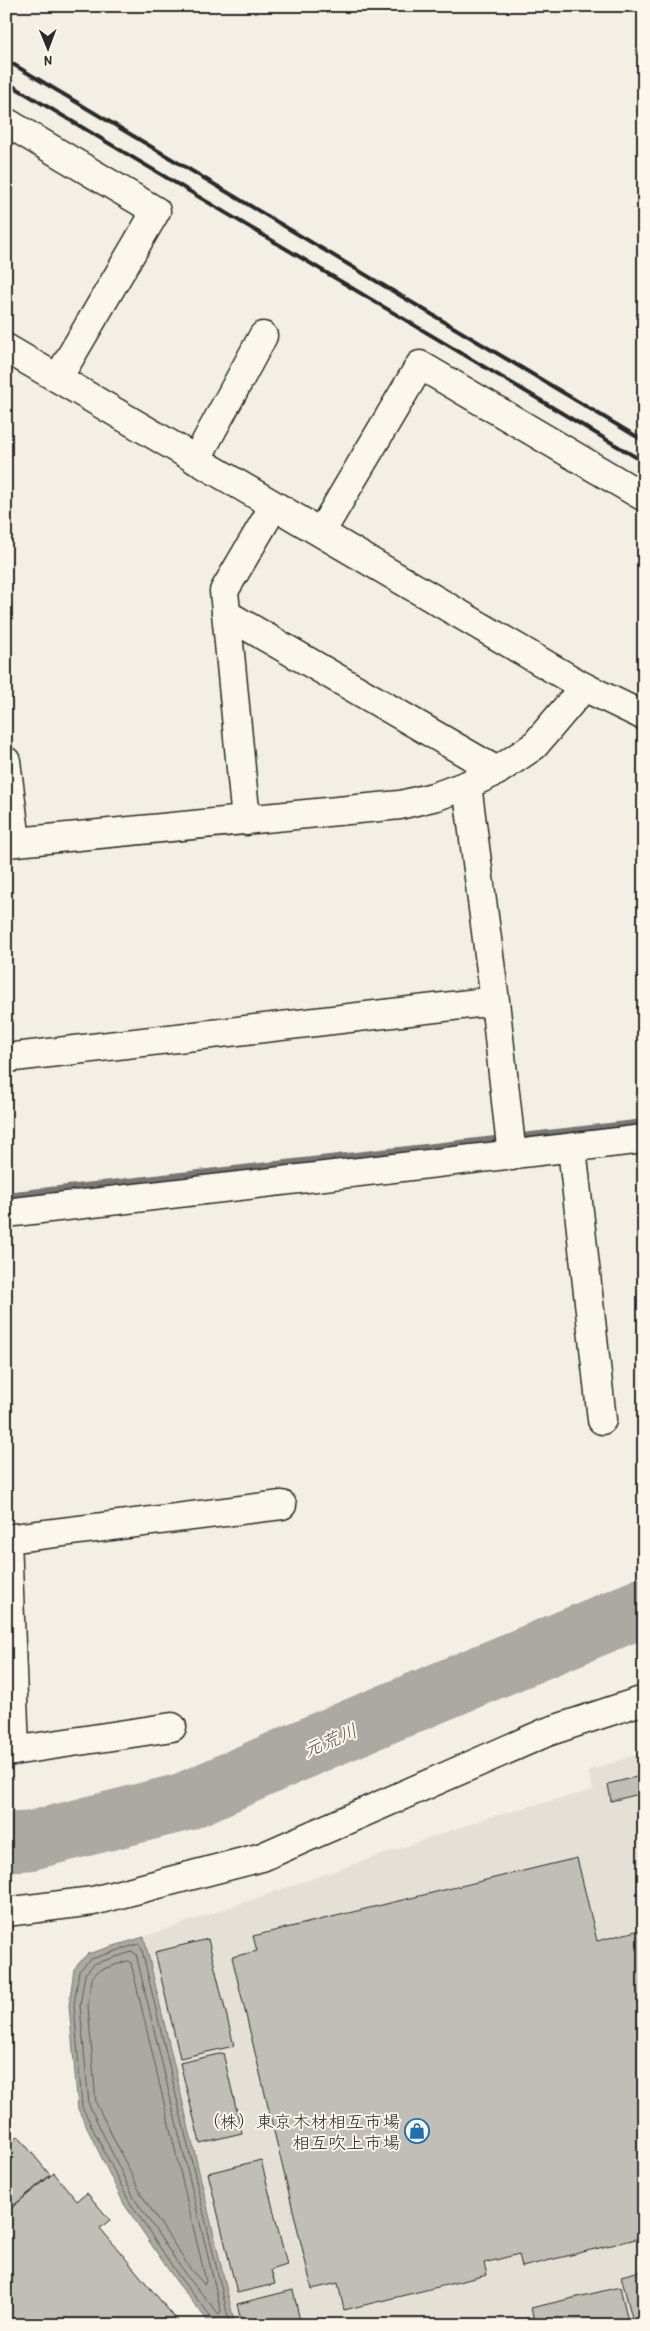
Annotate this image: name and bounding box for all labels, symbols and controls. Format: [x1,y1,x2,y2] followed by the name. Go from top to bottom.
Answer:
[22,22,72,72] north arrow
[44,52,52,71] text: N
[299,1717,361,1763] water label: 元荒川
[202,2109,400,2155] place label: （株）東京木材相互市場 相互吹上市場
[404,2118,430,2144] shop icon: （株）東京木材相互市場 相互吹上市場

